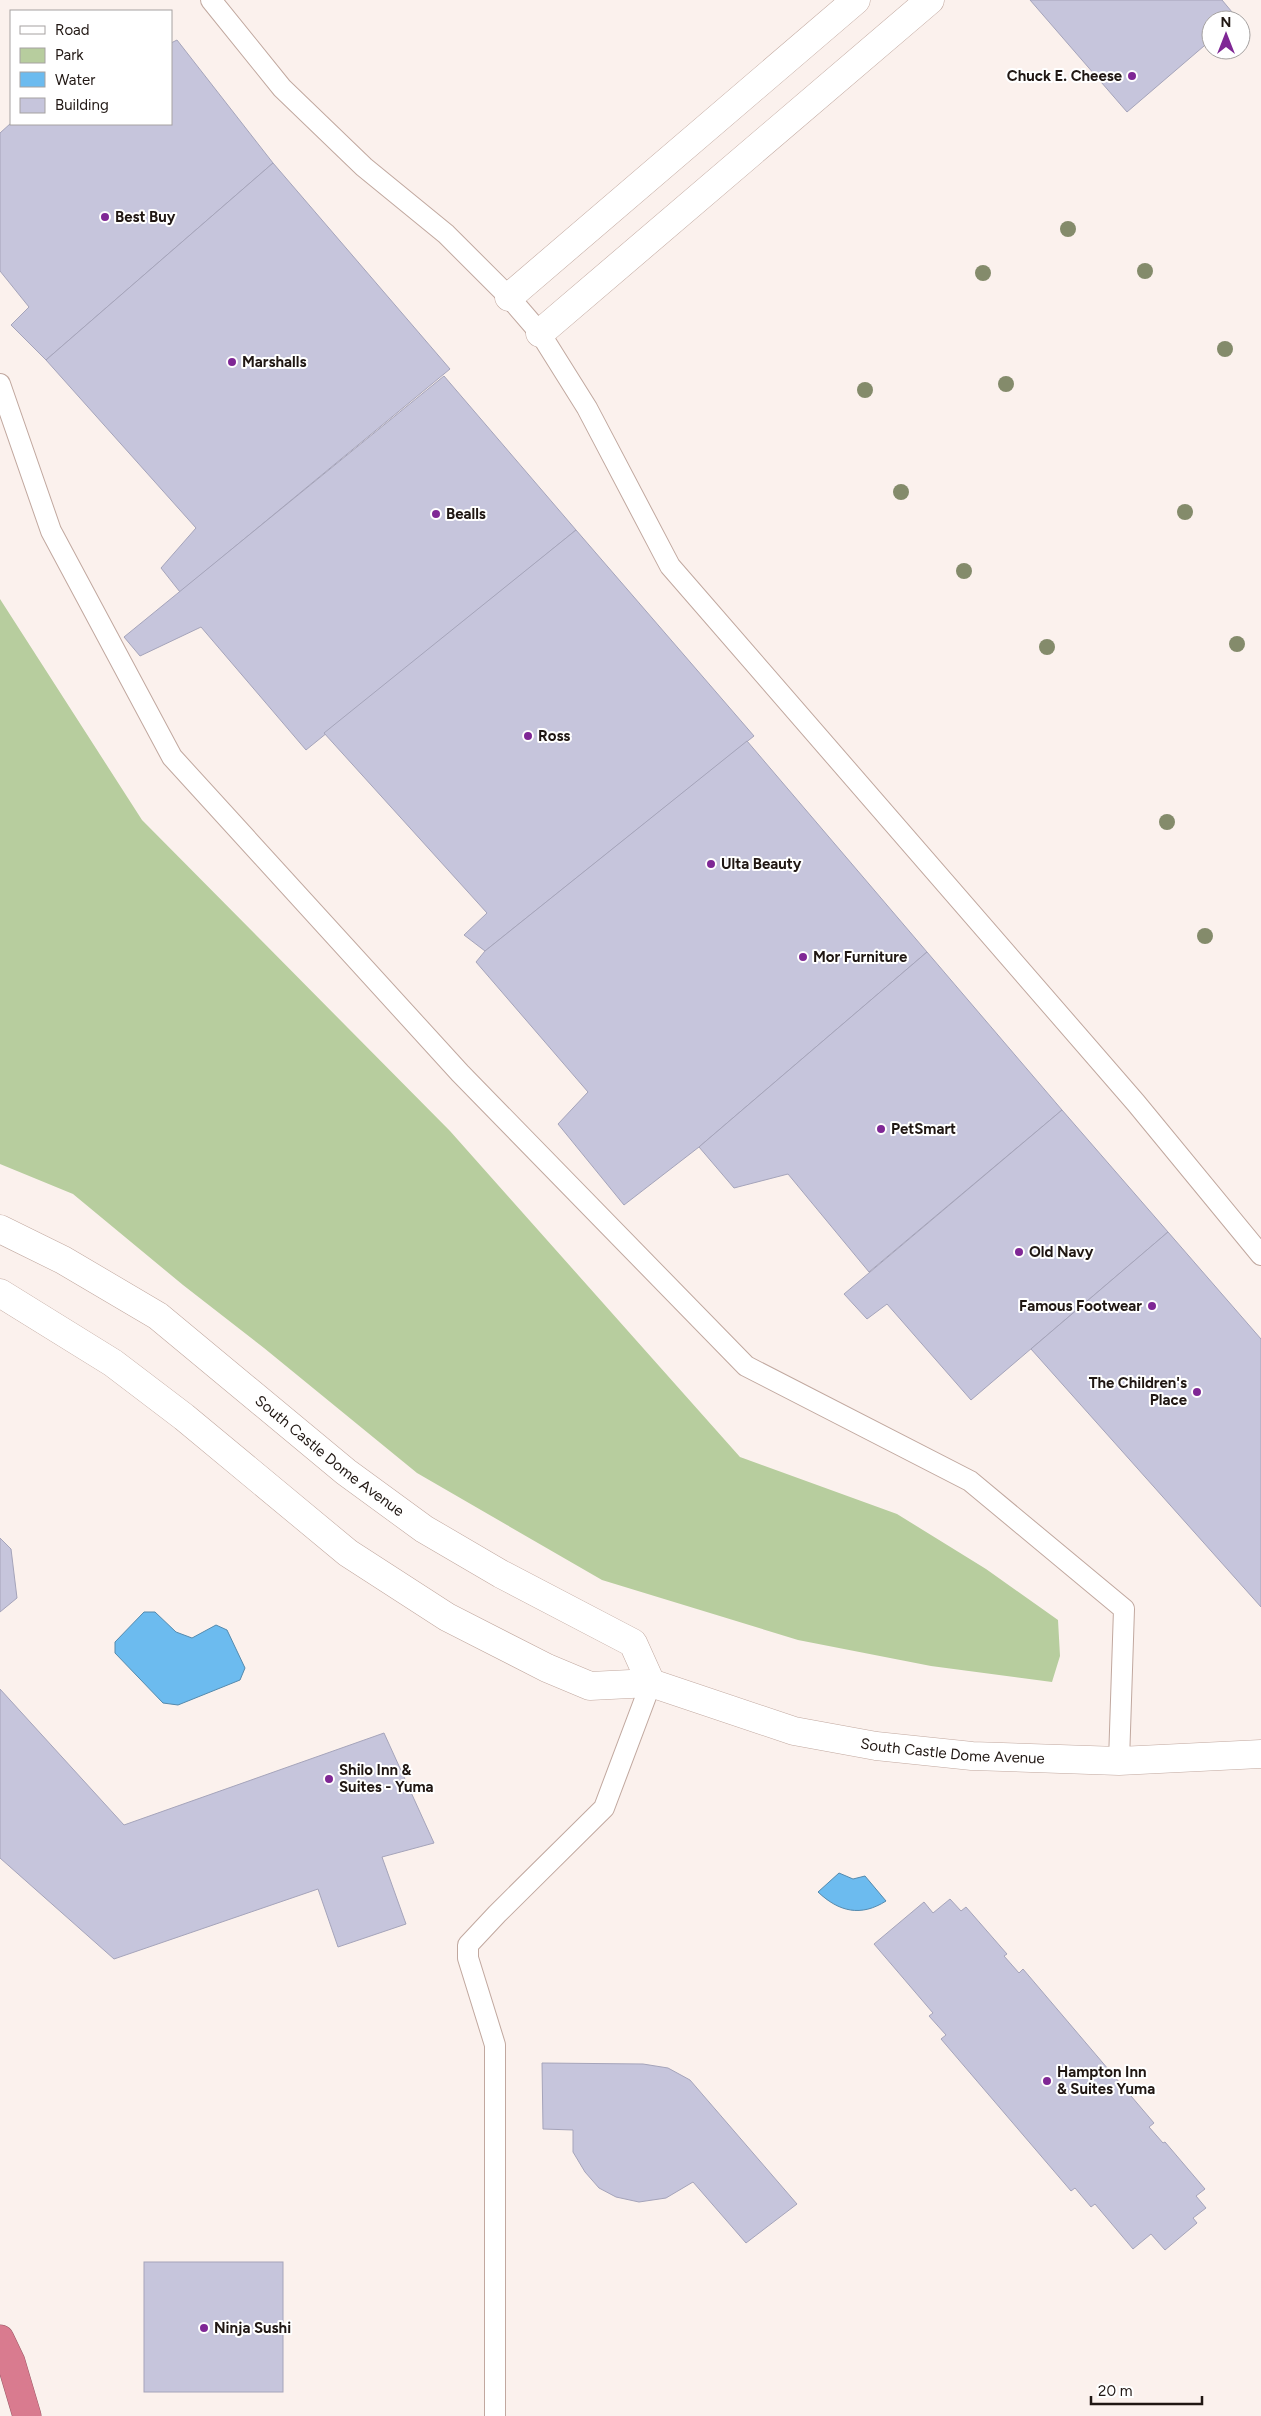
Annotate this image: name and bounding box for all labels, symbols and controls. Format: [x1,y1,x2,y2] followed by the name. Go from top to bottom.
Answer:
[10,10,172,125] legend
[1201,10,1251,60] north arrow
[1221,14,1231,31] text: N
[55,21,90,39] text: Road
[55,46,84,64] text: Park
[1007,67,1123,85] place label: Chuck E. Cheese
[1126,70,1138,82] marker: Chuck E. Cheese
[55,71,95,89] text: Water
[55,96,109,114] text: Building
[115,208,176,226] place label: Best Buy
[99,211,111,223] marker: Best Buy
[242,353,306,371] place label: Marshalls
[226,356,238,368] marker: Marshalls
[446,505,486,523] place label: Bealls
[430,508,442,520] marker: Bealls
[538,727,570,745] place label: Ross
[522,730,534,742] marker: Ross
[721,855,802,873] place label: Ulta Beauty
[705,858,717,870] marker: Ulta Beauty
[813,948,908,966] place label: Mor Furniture
[797,951,809,963] marker: Mor Furniture
[891,1120,956,1138] place label: PetSmart
[875,1123,887,1135] marker: PetSmart
[1029,1243,1094,1261] place label: Old Navy
[1013,1246,1025,1258] marker: Old Navy
[1019,1297,1142,1315] place label: Famous Footwear
[1146,1300,1158,1312] marker: Famous Footwear
[1089,1374,1188,1409] place label: The Children's Place
[1191,1386,1203,1398] marker: The Children's Place
[252,1391,408,1520] street label: South Castle Dome Avenue
[859,1734,1045,1767] street label: South Castle Dome Avenue
[339,1761,434,1796] place label: Shilo Inn & Suites - Yuma
[323,1773,335,1785] marker: Shilo Inn & Suites - Yuma
[1057,2063,1155,2098] place label: Hampton Inn & Suites Yuma
[1041,2075,1053,2087] marker: Hampton Inn & Suites Yuma
[214,2319,291,2337] place label: Ninja Sushi
[198,2322,210,2334] marker: Ninja Sushi
[1091,2374,1202,2406] scale bar
[1098,2382,1132,2400] text: 20 m

